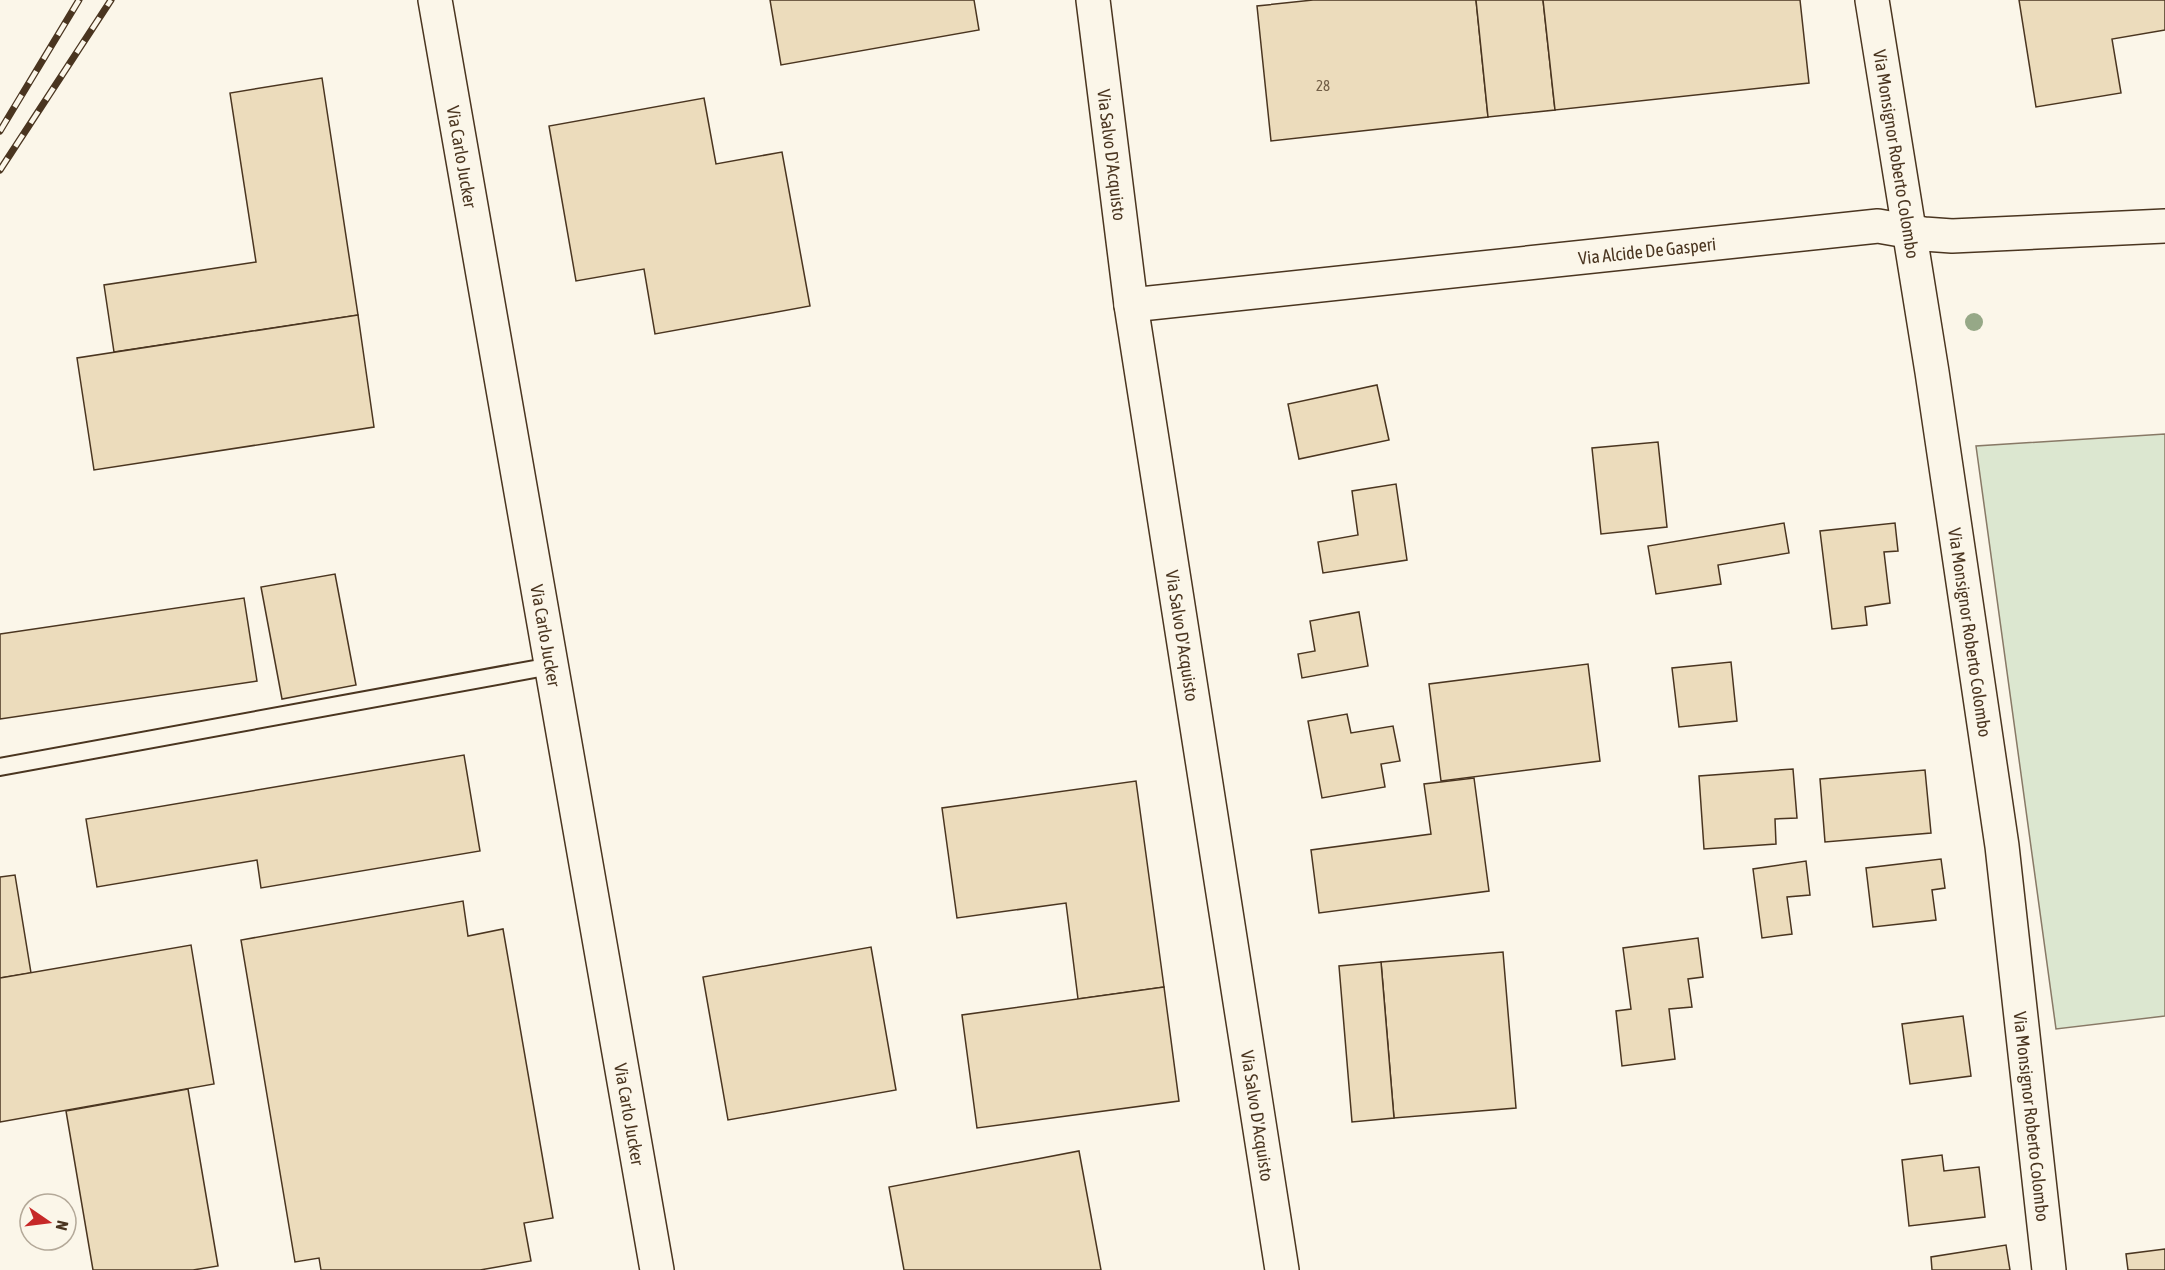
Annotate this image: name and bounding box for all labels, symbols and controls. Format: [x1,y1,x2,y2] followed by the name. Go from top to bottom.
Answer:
[1870,48,1924,260] street label: Via Monsignor Roberto Colombo
[1316,77,1330,94] house number: 28
[1094,88,1131,222] street label: Via Salvo D'Acquisto
[443,104,482,210] street label: Via Carlo Jucker
[1577,233,1717,268] street label: Via Alcide De Gasperi
[1945,526,1996,738] street label: Via Monsignor Roberto Colombo
[1162,569,1203,703] street label: Via Salvo D'Acquisto
[527,583,565,689] street label: Via Carlo Jucker
[2010,1010,2054,1223] street label: Via Monsignor Roberto Colombo
[1237,1049,1278,1183] street label: Via Salvo D'Acquisto
[611,1061,649,1167] street label: Via Carlo Jucker
[18,1192,78,1252] north arrow
[53,1219,72,1232] text: N

